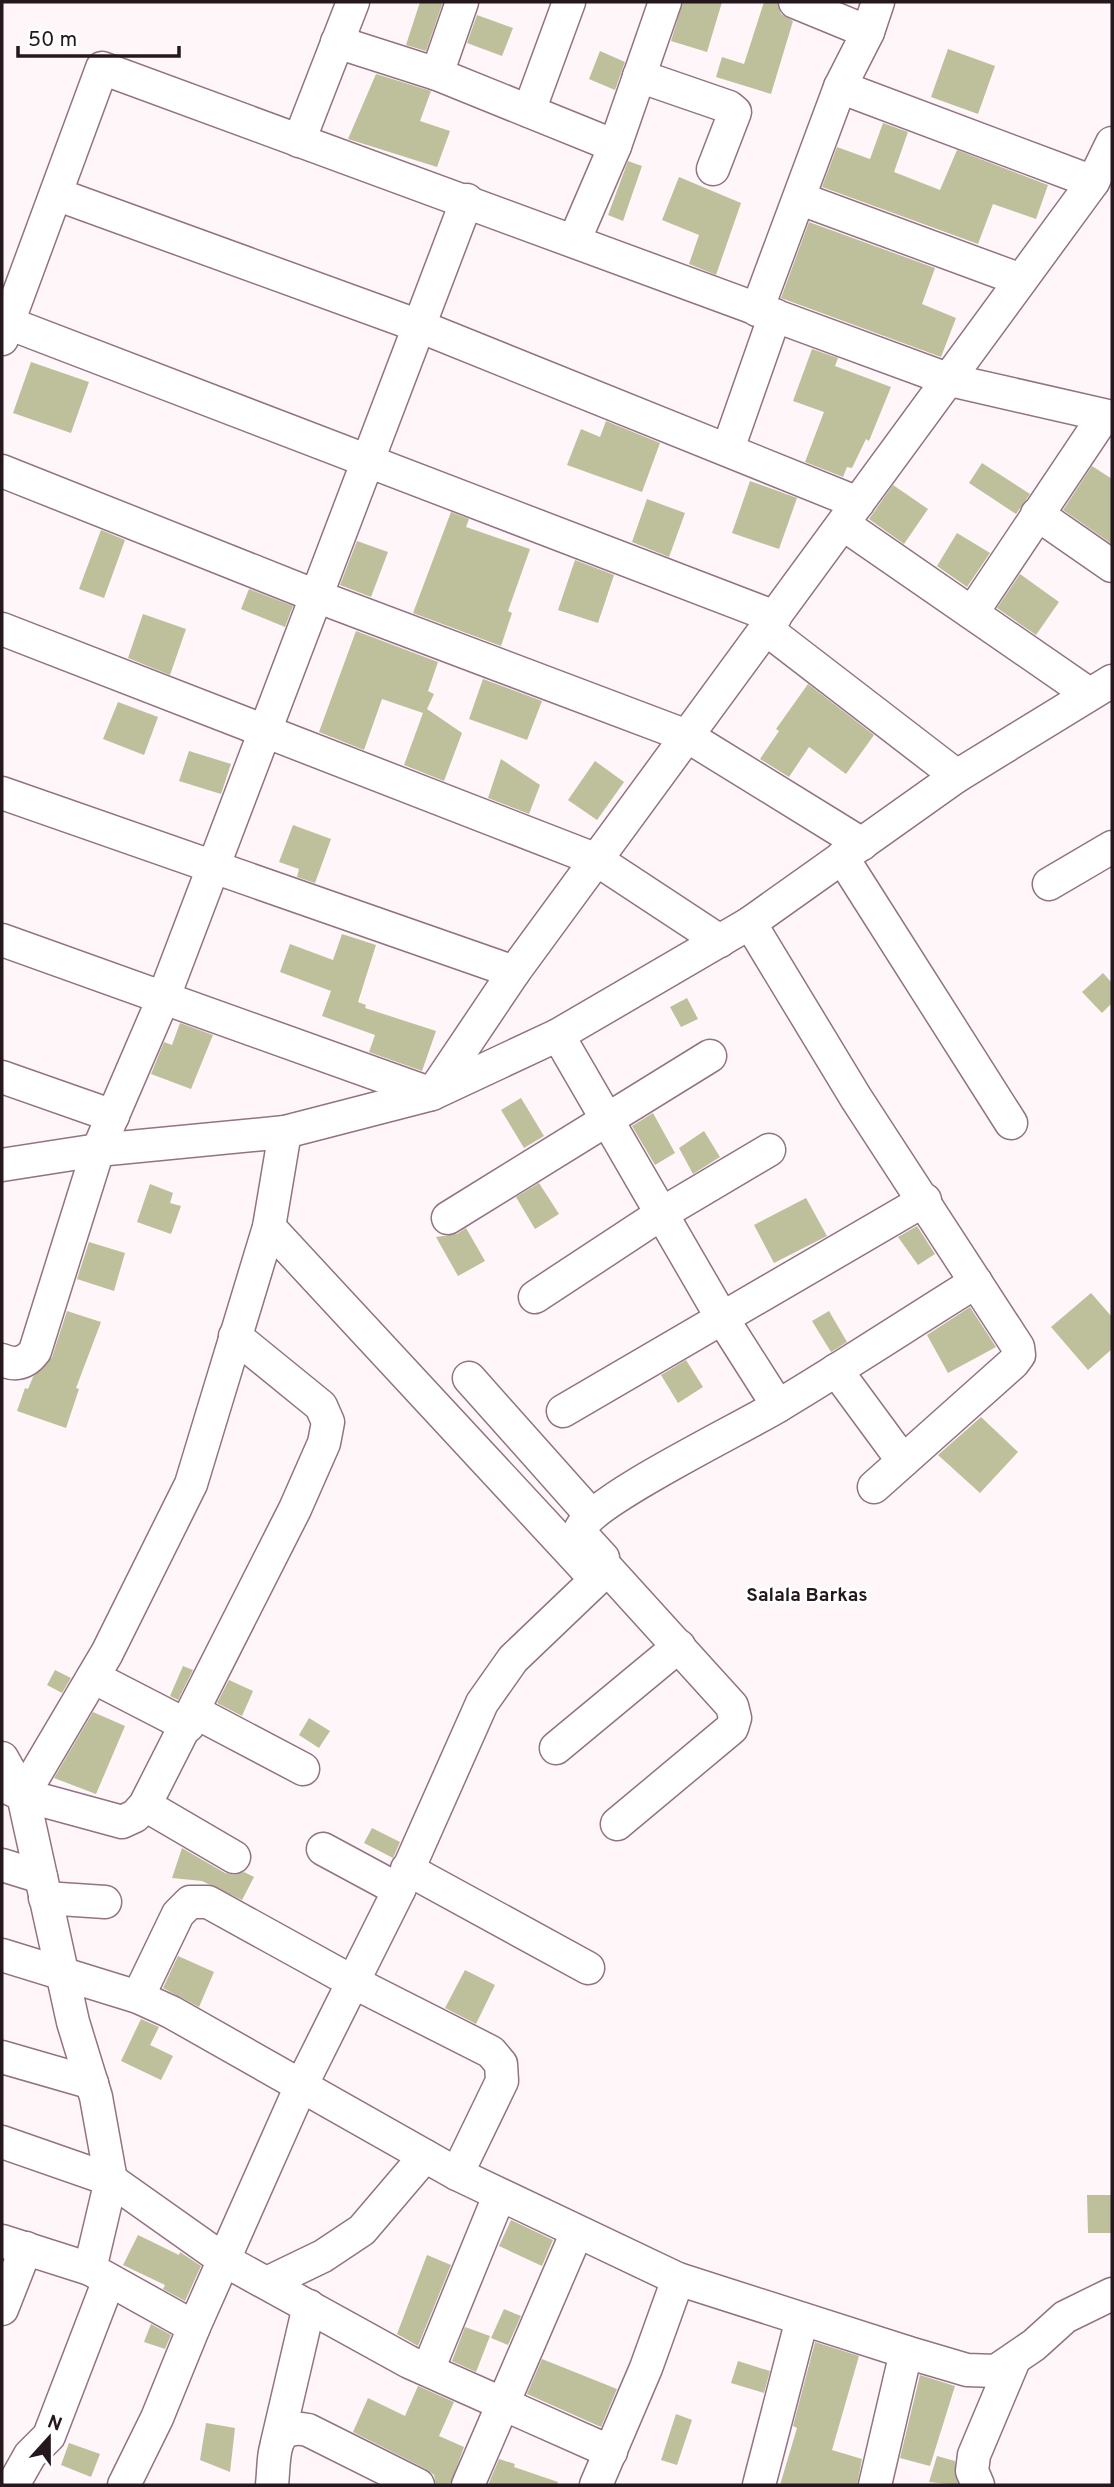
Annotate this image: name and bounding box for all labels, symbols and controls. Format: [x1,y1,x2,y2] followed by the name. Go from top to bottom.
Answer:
[18,14,178,58] scale bar
[28,27,77,54] text: 50 m
[746,1584,868,1608] district label: Salala Barkas
[14,2403,84,2473] north arrow
[44,2410,65,2438] text: N

